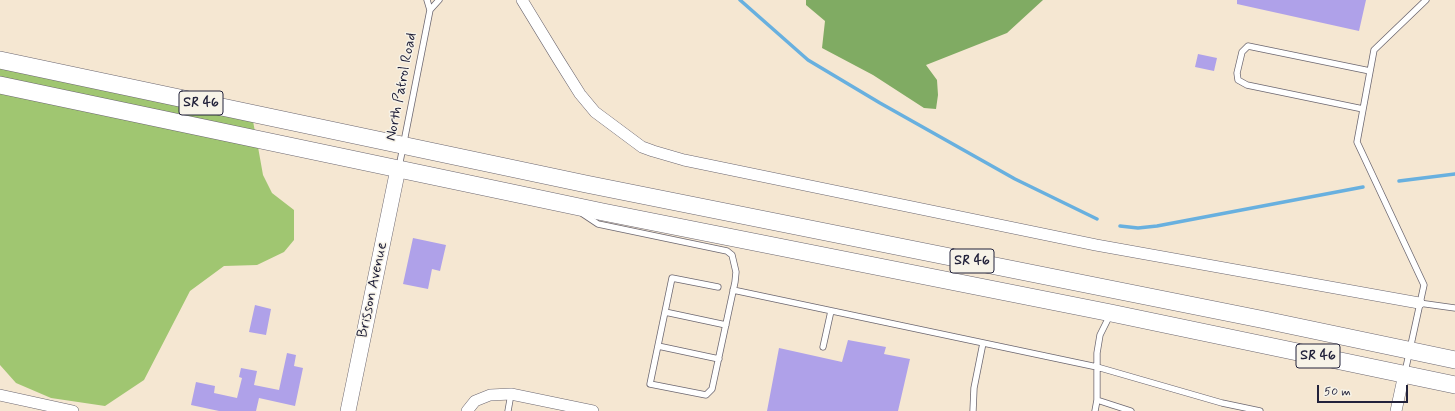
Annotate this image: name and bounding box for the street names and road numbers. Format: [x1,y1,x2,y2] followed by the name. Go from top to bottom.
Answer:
[383,31,421,143] street label: North Patrol Road
[179,91,223,115] road number: SR 46
[354,241,392,339] street label: Brisson Avenue
[950,249,994,273] road number: SR 46
[1296,344,1340,368] road number: SR 46

